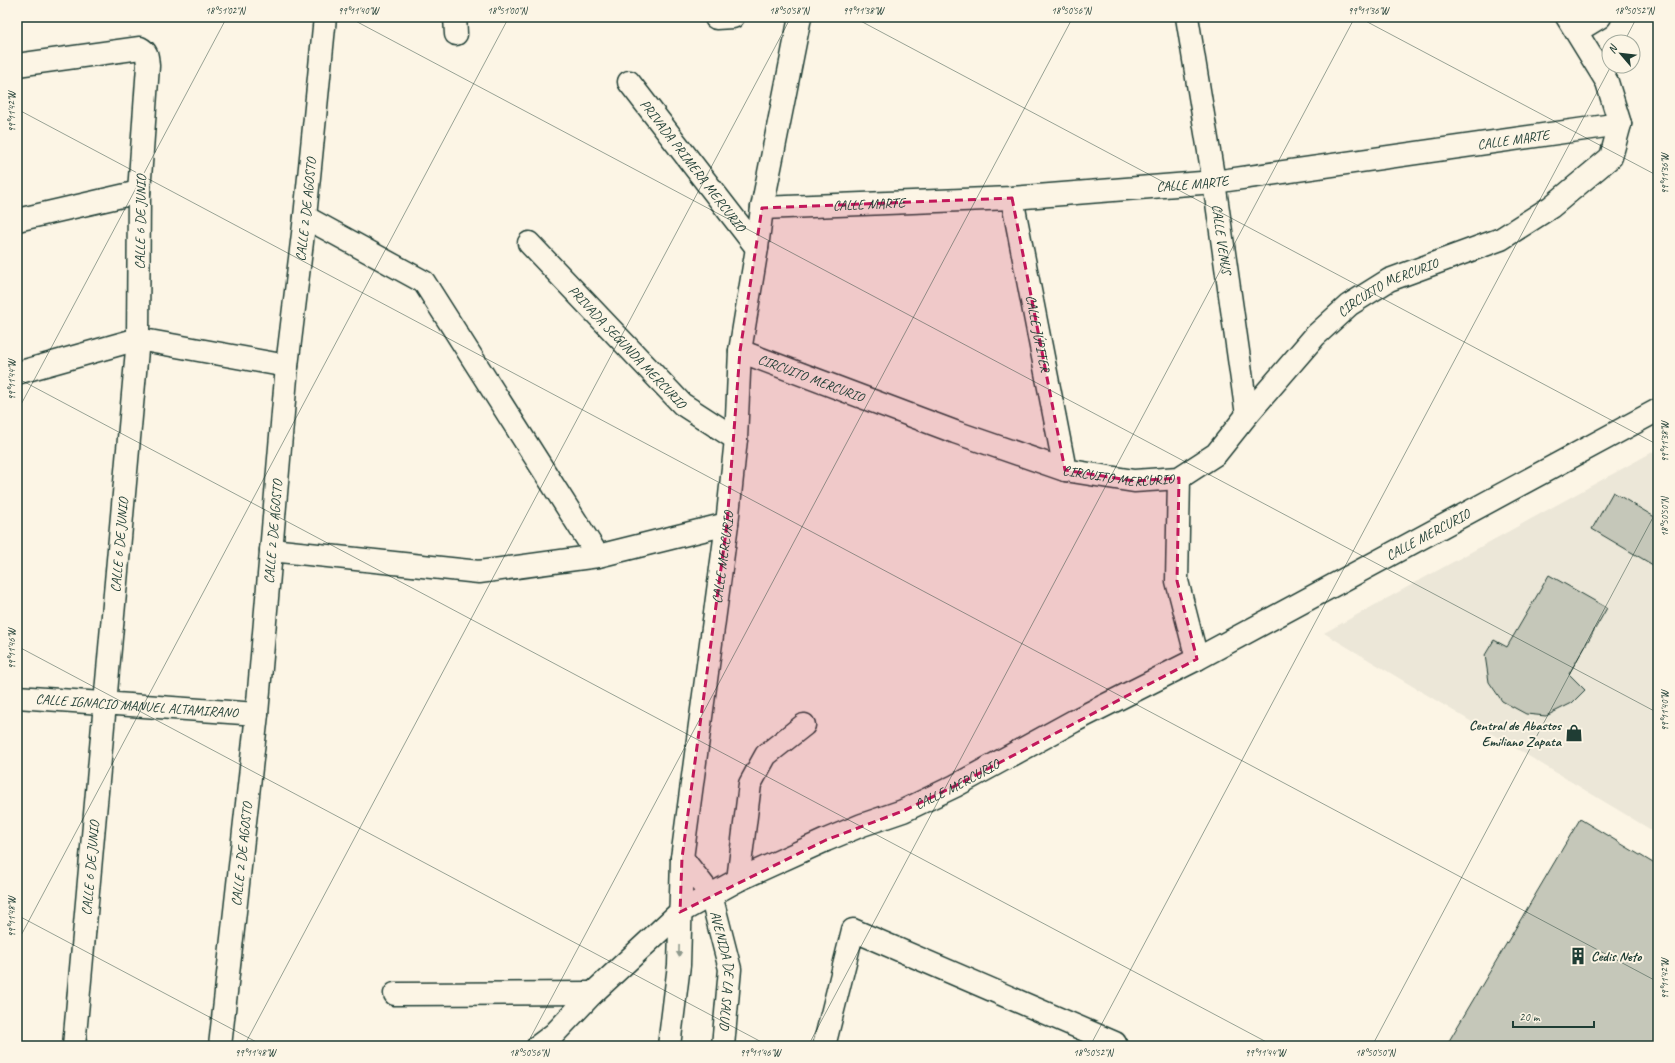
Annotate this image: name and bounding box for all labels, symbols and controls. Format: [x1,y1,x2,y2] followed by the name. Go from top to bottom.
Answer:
[205,4,247,17] text: 18°51'02"N
[338,4,380,17] text: 99°11'40"W
[487,4,529,17] text: 18°51'00"N
[769,4,811,17] text: 18°50'58"N
[843,4,885,17] text: 99°11'38"W
[1051,4,1093,17] text: 18°50'56"N
[1348,4,1390,17] text: 99°11'36"W
[1614,4,1656,17] text: 18°50'52"N
[1601,34,1641,74] north arrow
[1604,41,1621,56] text: N
[5,90,18,132] text: 99°11'42"W
[636,96,750,237] street label: PRIVADA PRIMERA MERCURIO
[1476,126,1552,153] street label: CALLE MARTE
[1658,152,1671,194] text: 99°11'36"W
[292,155,320,262] street label: CALLE 2 DE AGOSTO
[131,172,150,270] street label: CALLE 6 DE JUNIO
[1156,172,1231,196] street label: CALLE MARTE
[833,194,907,214] street label: CALLE MARTE
[1208,203,1235,277] street label: CALLE VENUS
[1334,254,1442,321] street label: CIRCUITO MERCURIO
[565,282,691,413] street label: PRIVADA SEGUNDA MERCURIO
[1022,293,1054,375] street label: CALLE JÚPITER
[756,351,868,407] street label: CIRCUITO MERCURIO
[5,358,18,400] text: 99°11'44"W
[1658,420,1671,462] text: 99°11'38"W
[1061,462,1177,490] street label: CIRCUITO MERCURIO
[260,477,286,584] street label: CALLE 2 DE AGOSTO
[107,495,132,593] street label: CALLE 6 DE JUNIO
[1658,495,1671,537] text: 18°50'50"N
[1383,504,1475,564] street label: CALLE MERCURIO
[708,508,738,605] street label: CALLE MERCURIO
[5,627,18,669] text: 99°11'46"W
[1658,689,1671,731] text: 99°11'40"W
[35,690,240,722] street label: CALLE IGNACIO MANUEL ALTAMIRANO
[1469,717,1563,750] place label: Central de Abastos Emiliano Zapata
[1564,723,1584,743] shop icon: Central de Abastos Emiliano Zapata
[912,755,1004,813] street label: CALLE MERCURIO
[228,800,256,907] street label: CALLE 2 DE AGOSTO
[78,818,103,916] street label: CALLE 6 DE JUNIO
[5,895,18,937] text: 99°11'48"W
[706,909,738,1031] street label: AVENIDA DE LA SALUD
[676,945,682,958] one-way arrow
[1568,946,1588,966] building icon: Cedis Neto
[1591,948,1642,965] place label: Cedis Neto
[1658,957,1671,999] text: 99°11'42"W
[1513,1003,1594,1029] scale bar
[1519,1009,1541,1025] text: 20 m
[235,1046,277,1059] text: 99°11'48"W
[509,1046,551,1059] text: 18°50'56"N
[740,1046,782,1059] text: 99°11'46"W
[1073,1046,1115,1059] text: 18°50'52"N
[1245,1046,1287,1059] text: 99°11'44"W
[1355,1046,1397,1059] text: 18°50'50"N

